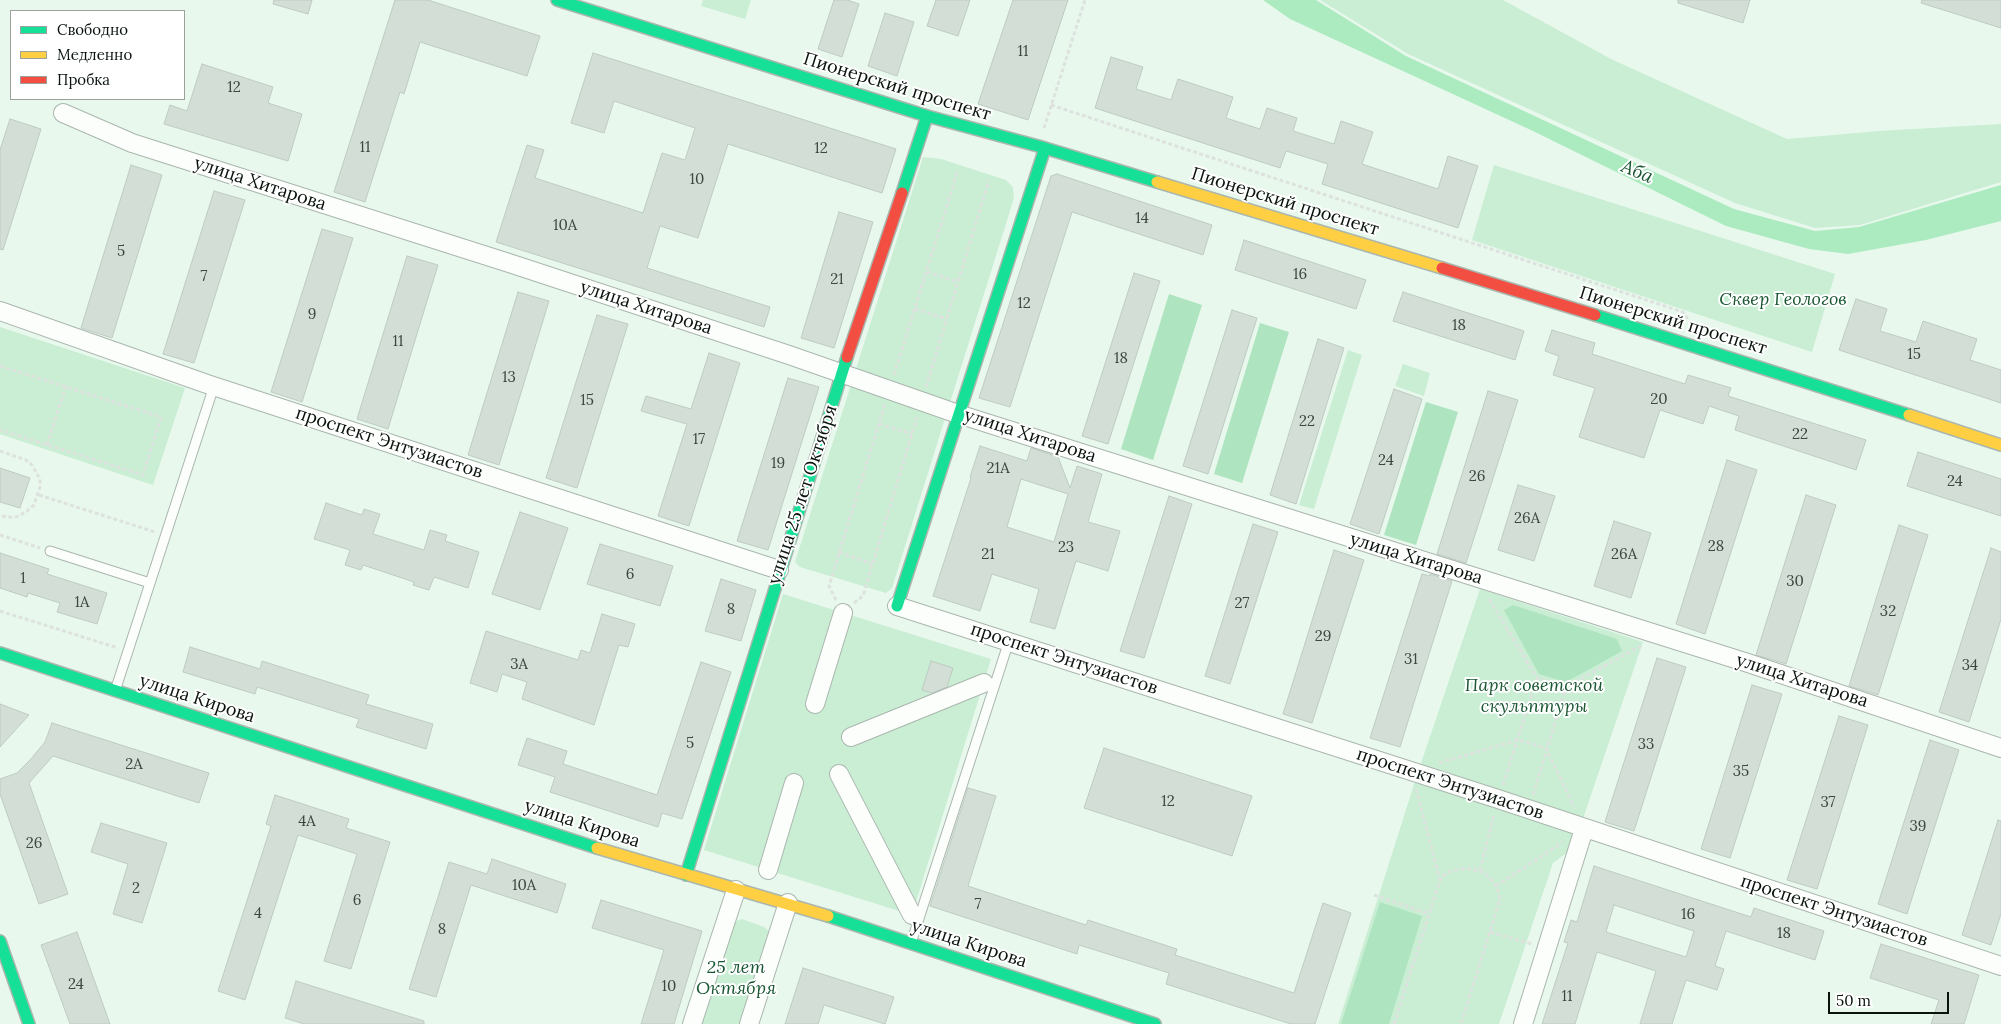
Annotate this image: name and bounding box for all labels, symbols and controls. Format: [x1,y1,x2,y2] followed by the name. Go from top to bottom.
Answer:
[10,10,185,100] legend
[57,20,128,39] text: Свободно
[1018,43,1028,61] house number: 11
[57,45,132,64] text: Медленно
[801,48,993,126] street label: Пионерский проспект
[57,70,110,89] text: Пробка
[227,79,241,97] house number: 12
[360,139,370,157] house number: 11
[814,140,828,158] house number: 12
[191,152,329,216] street label: улица Хитарова
[1618,155,1656,189] water label: Аба
[1189,163,1381,241] street label: Пионерский проспект
[690,171,704,189] house number: 10
[1135,210,1149,228] house number: 14
[553,217,577,235] house number: 10А
[117,243,125,261] house number: 5
[1293,266,1307,284] house number: 16
[201,268,207,286] house number: 7
[830,271,844,289] house number: 21
[577,276,715,340] street label: улица Хитарова
[1577,282,1769,360] street label: Пионерский проспект
[1719,289,1847,311] park label: Сквер Геологов
[1017,295,1031,313] house number: 12
[308,306,316,324] house number: 9
[1452,317,1466,335] house number: 18
[393,333,403,351] house number: 11
[1907,346,1921,364] house number: 15
[1114,350,1128,368] house number: 18
[502,369,516,387] house number: 13
[1650,391,1668,409] house number: 20
[580,392,594,410] house number: 15
[764,402,842,588] street label: улица 25 лет Октября
[293,403,485,483] street label: проспект Энтузиастов
[961,404,1099,468] street label: улица Хитарова
[1299,413,1315,431] house number: 22
[1792,426,1808,444] house number: 22
[693,431,705,449] house number: 17
[1378,452,1394,470] house number: 24
[771,455,785,473] house number: 19
[986,460,1010,478] house number: 21А
[1469,468,1485,486] house number: 26
[1947,473,1963,491] house number: 24
[1514,510,1540,528] house number: 26А
[1347,529,1485,589] street label: улица Хитарова
[1708,538,1724,556] house number: 28
[1058,539,1074,557] house number: 23
[981,546,995,564] house number: 21
[1611,546,1637,564] house number: 26А
[626,566,634,584] house number: 6
[20,570,26,588] house number: 1
[1786,573,1804,591] house number: 30
[74,594,90,612] house number: 1А
[1235,595,1249,613] house number: 27
[727,601,735,619] house number: 8
[1880,603,1896,621] house number: 32
[968,619,1160,699] street label: проспект Энтузиастов
[1315,628,1331,646] house number: 29
[1733,649,1871,713] street label: улица Хитарова
[1404,651,1418,669] house number: 31
[510,656,528,674] house number: 3А
[1962,657,1978,675] house number: 34
[137,670,257,728] street label: улица Кирова
[1465,675,1603,718] park label: Парк советской скульптуры
[686,735,694,753] house number: 5
[1638,736,1654,754] house number: 33
[1354,744,1546,824] street label: проспект Энтузиастов
[125,756,143,774] house number: 2А
[1733,763,1749,781] house number: 35
[1161,793,1175,811] house number: 12
[1821,794,1835,812] house number: 37
[522,795,642,853] street label: улица Кирова
[298,813,316,831] house number: 4А
[1909,818,1927,836] house number: 39
[26,835,42,853] house number: 26
[1738,871,1930,951] street label: проспект Энтузиастов
[512,877,536,895] house number: 10А
[132,880,140,898] house number: 2
[353,892,361,910] house number: 6
[975,896,981,914] house number: 7
[254,905,262,923] house number: 4
[1681,906,1695,924] house number: 16
[909,915,1029,973] street label: улица Кирова
[438,921,446,939] house number: 8
[1777,925,1791,943] house number: 18
[696,957,776,1000] park label: 25 лет Октября
[68,976,84,994] house number: 24
[662,978,676,996] house number: 10
[1831,982,1952,1014] scale bar
[1562,988,1572,1006] house number: 11
[1836,991,1871,1010] text: 50 m

